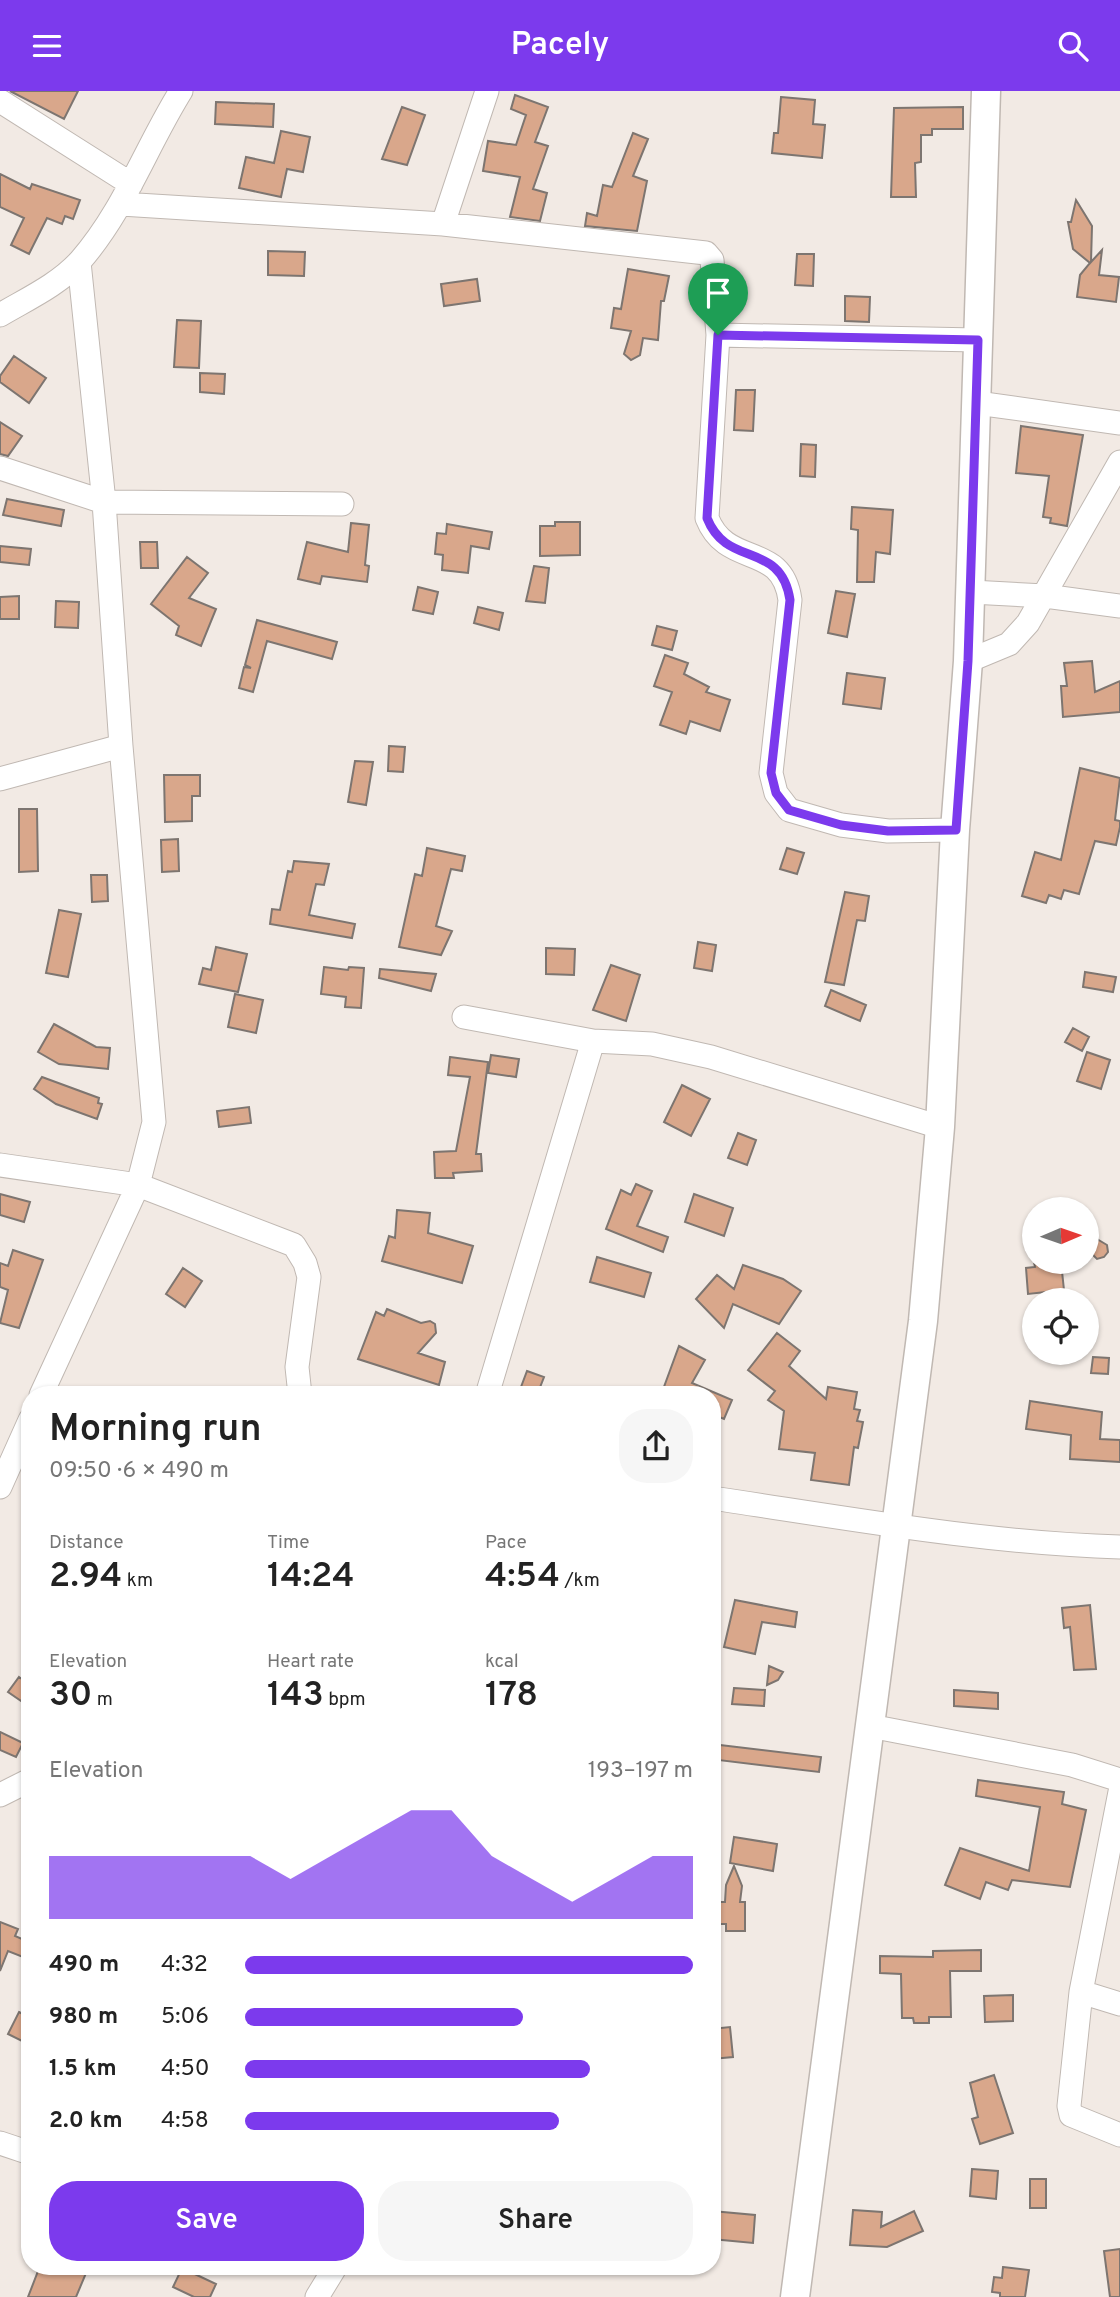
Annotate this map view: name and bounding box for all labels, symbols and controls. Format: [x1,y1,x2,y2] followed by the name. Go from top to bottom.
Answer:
[511,26,609,66] text: Pacely
[28,27,66,65] icon: menu
[1054,27,1092,65] icon: search
[688,263,748,335] pin
[699,274,737,312] icon: arrive
[1022,1197,1099,1274] north arrow
[1022,1197,1099,1365] map controls
[1022,1288,1099,1365] button: locate
[49,1406,262,1455] text: Morning run
[619,1409,693,1483] button: share
[49,1457,229,1486] text: 09:50 · 6 × 490 m
[49,1531,124,1555] text: Distance
[267,1531,310,1555] text: Time
[485,1531,527,1555] text: Pace
[49,1555,122,1599] text: 2.94
[267,1555,355,1599] text: 14:24
[485,1555,560,1599] text: 4:54
[122,1569,153,1593] text: km
[560,1569,600,1593] text: /km
[49,1650,127,1674] text: Elevation
[267,1650,354,1674] text: Heart rate
[485,1650,519,1674] text: kcal
[49,1674,92,1718] text: 30
[267,1674,324,1718] text: 143
[485,1674,538,1718] text: 178
[92,1688,113,1712] text: m
[324,1688,366,1712] text: bpm
[49,1757,144,1786] text: Elevation
[588,1757,693,1786] text: 193–197 m
[49,1951,119,1980] text: 490 m
[161,1951,208,1980] text: 4:32
[49,2003,118,2032] text: 980 m
[161,2003,209,2032] text: 5:06
[49,2055,117,2084] text: 1.5 km
[161,2055,209,2084] text: 4:50
[49,2107,123,2136] text: 2.0 km
[161,2107,209,2136] text: 4:58
[49,2181,364,2261] button: Save
[378,2181,693,2261] button: Share

